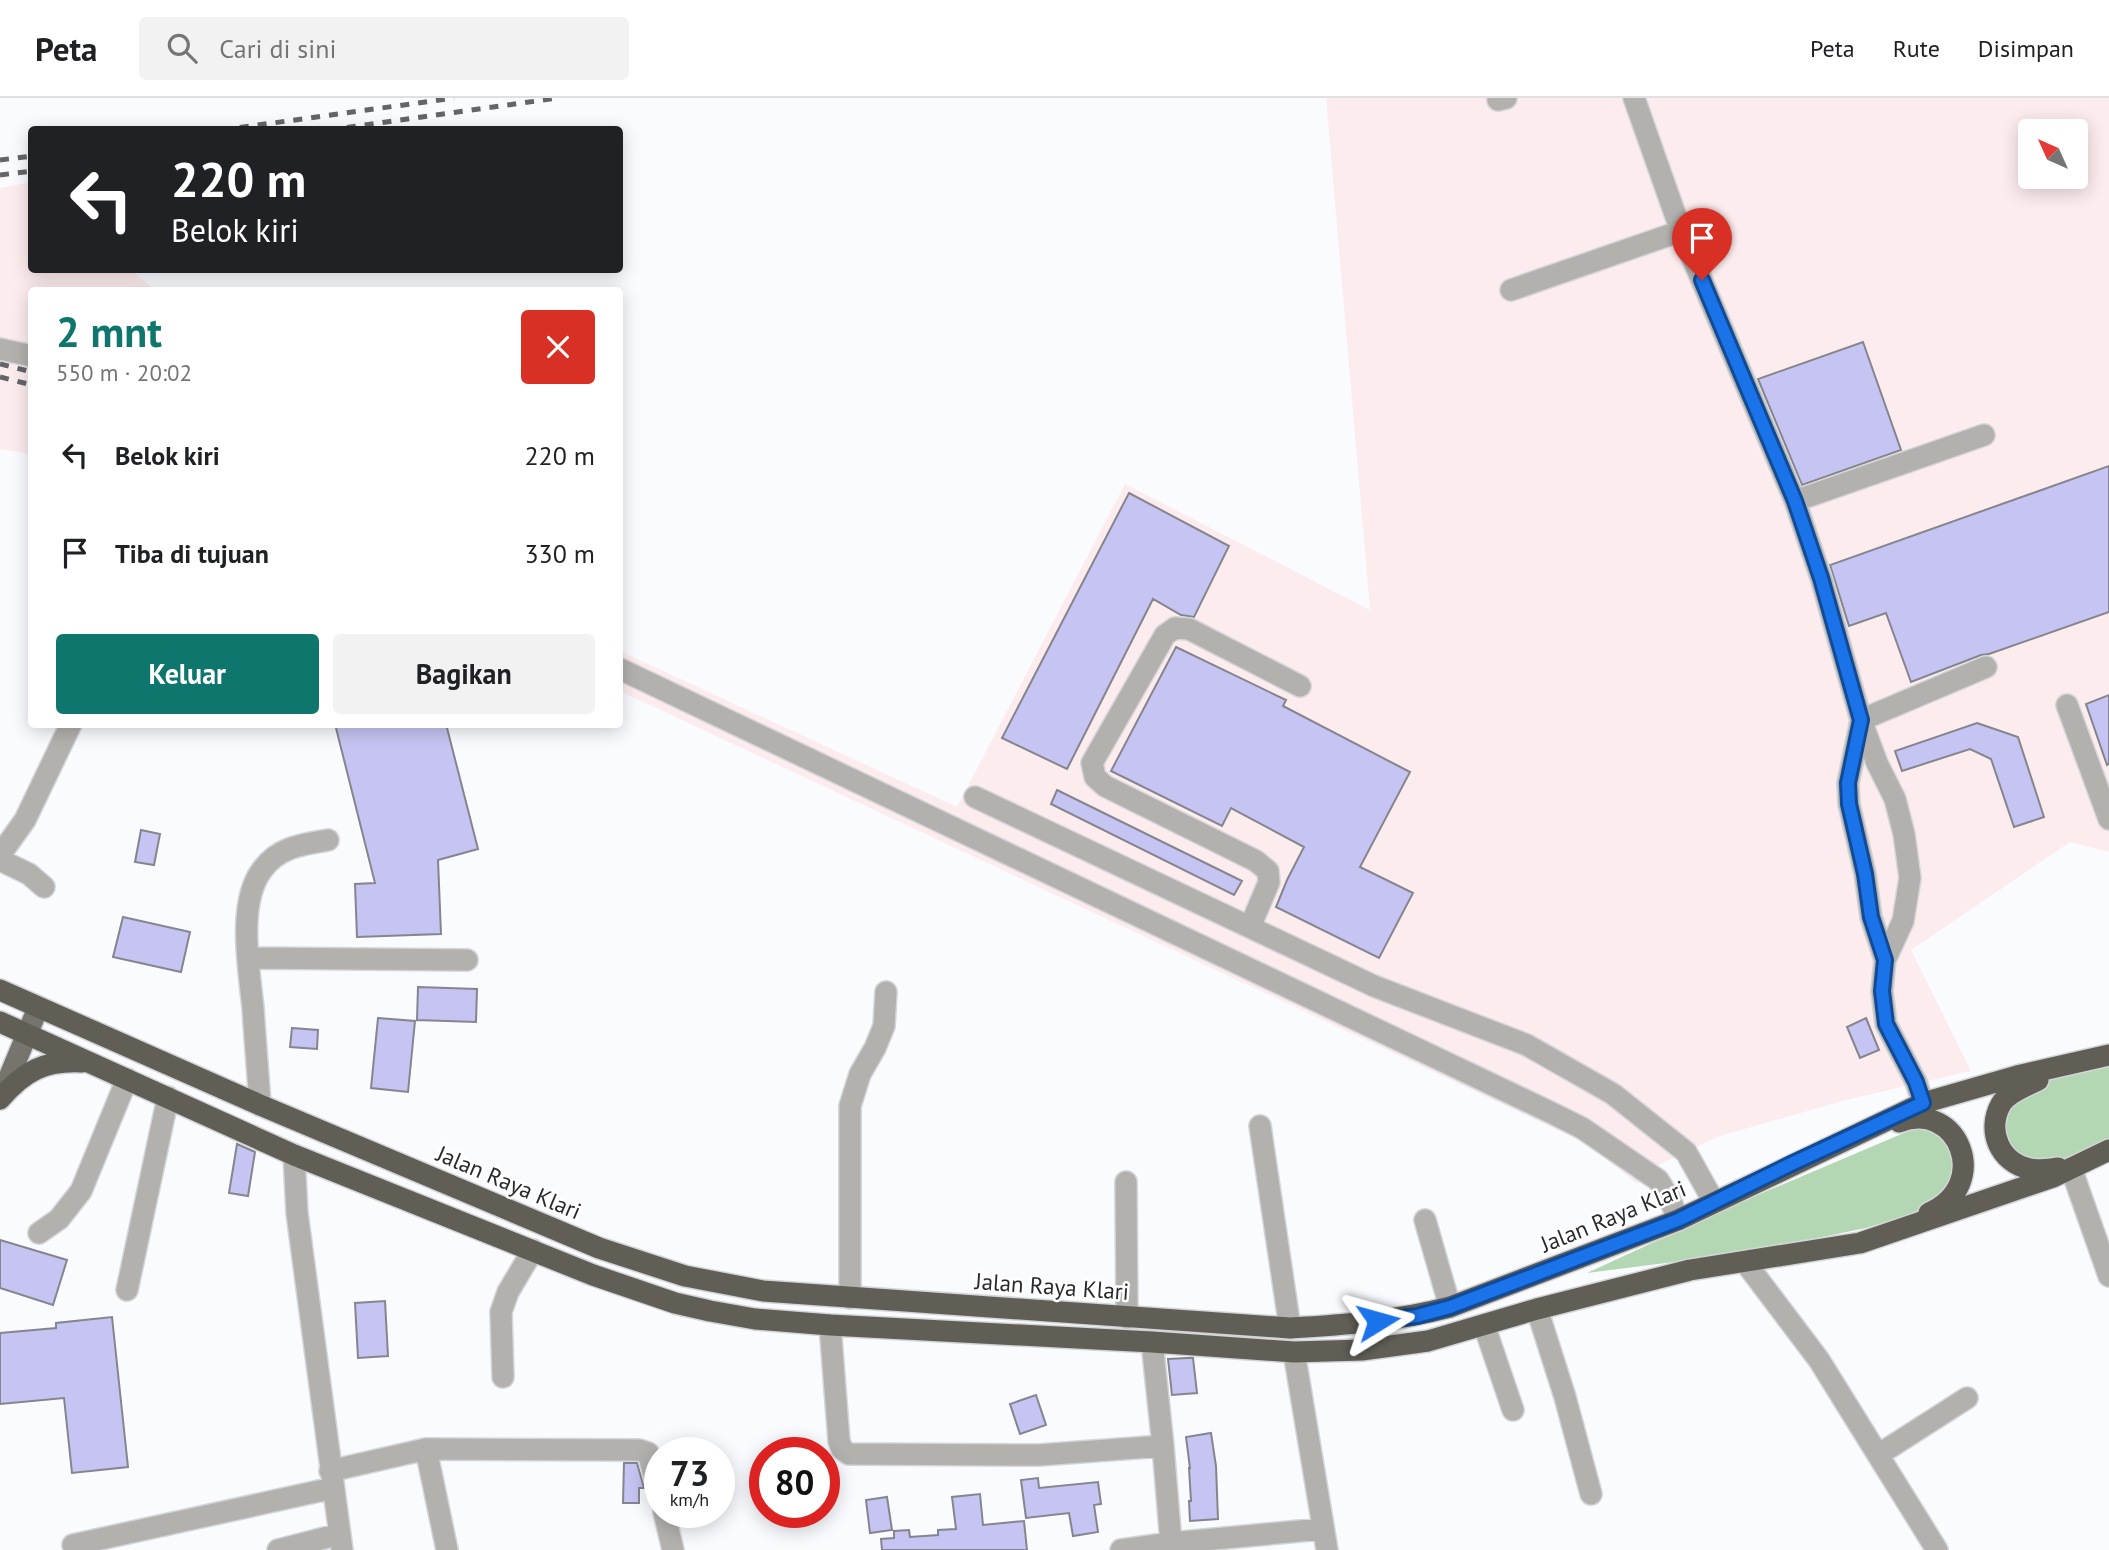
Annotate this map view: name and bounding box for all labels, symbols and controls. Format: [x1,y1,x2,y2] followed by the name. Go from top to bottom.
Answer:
[139,17,629,80] search box
[35,27,97,70] text: Peta
[163,29,201,67] icon: search
[219,32,336,65] text: Cari di sini
[1810,33,1855,64] text: Peta
[1893,33,1940,64] text: Rute
[1978,33,2074,64] text: Disimpan
[2018,119,2088,189] north arrow
[2018,119,2088,189] map controls
[171,147,306,211] text: 220 m
[56,154,147,245] icon: left
[1672,208,1732,280] pin
[171,209,299,251] text: Belok kiri
[1683,219,1721,257] icon: arrive
[56,304,162,359] text: 2 mnt
[521,310,595,384] button: close
[56,358,192,387] text: 550 m · 20:02
[56,436,94,474] icon: left
[115,439,220,472] text: Belok kiri
[524,439,595,472] text: 220 m
[56,534,94,572] icon: arrive
[115,537,269,570] text: Tiba di tujuan
[524,537,595,570] text: 330 m
[56,634,319,714] button: Keluar
[333,634,595,714] button: Bagikan
[431,1138,586,1225] street label: Jalan Raya Klari
[1535,1174,1690,1259] street label: Jalan Raya Klari
[973,1266,1130,1306] street label: Jalan Raya Klari
[1341,1284,1415,1358] position arrow
[749,1437,840,1528] speed limit sign: 80
[670,1450,709,1496] text: 73
[670,1488,709,1511] text: km/h

